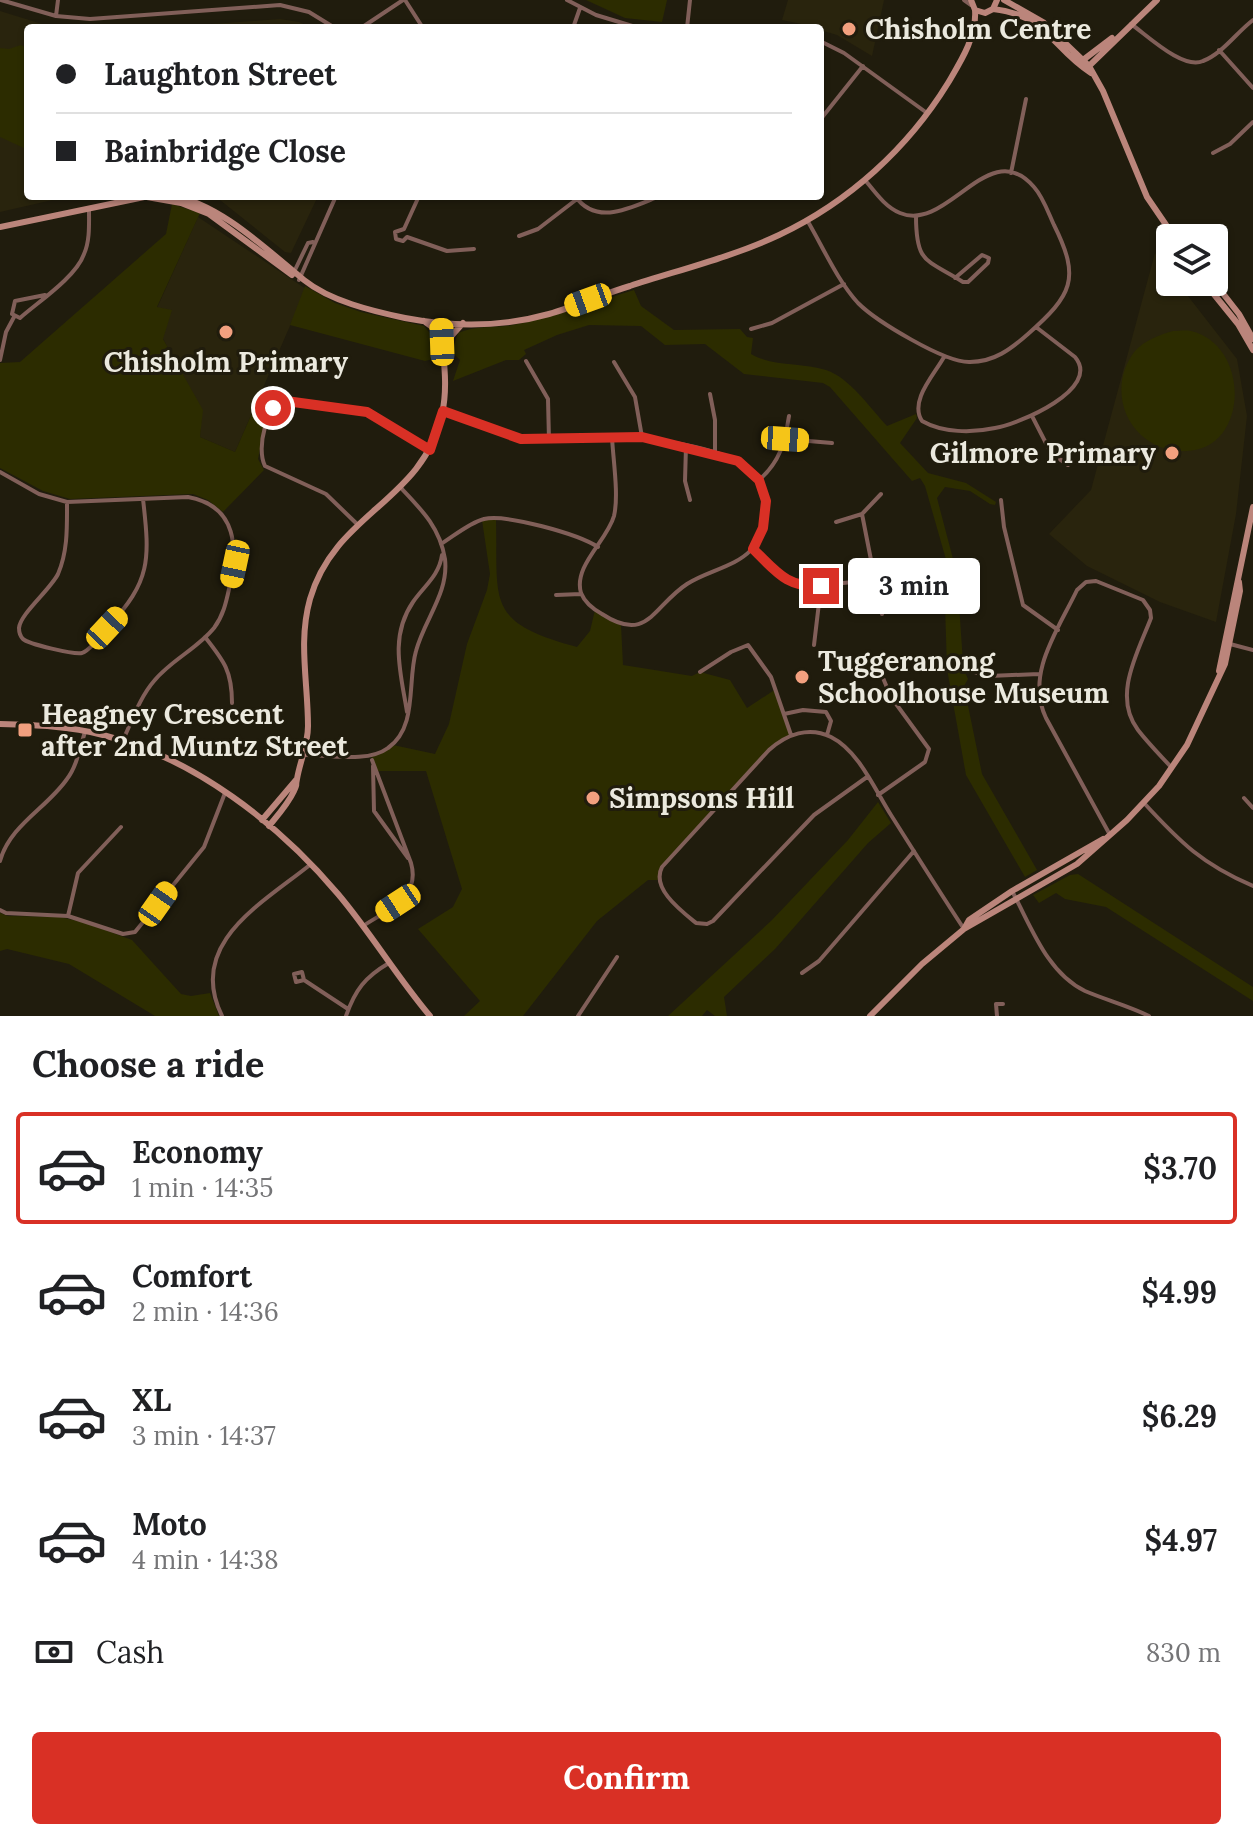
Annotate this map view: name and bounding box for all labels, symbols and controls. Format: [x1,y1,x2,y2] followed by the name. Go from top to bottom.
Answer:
[865,11,1091,47] place label: Chisholm Centre
[840,20,858,38] marker: Chisholm Centre
[104,55,337,93] text: Laughton Street
[104,132,346,170] text: Bainbridge Close
[1156,224,1228,296] map controls
[1156,224,1228,296] button: layers
[561,281,615,319] car
[429,318,455,366] car
[217,323,235,341] marker: Chisholm Primary
[104,344,349,380] place label: Chisholm Primary
[255,390,291,426] route start
[760,425,810,453] car
[930,435,1157,471] place label: Gilmore Primary
[1163,444,1181,462] marker: Gilmore Primary
[218,538,252,590] car
[849,558,981,614] callout: 3 min
[803,568,839,604] route end
[879,569,949,602] text: 3 min
[82,602,132,654] car
[818,643,1109,711] place label: Tuggeranong Schoolhouse Museum
[793,668,811,686] marker: Tuggeranong Schoolhouse Museum
[41,696,349,764] place label: Heagney Crescent after 2nd Muntz Street
[16,721,34,739] marker: Heagney Crescent after 2nd Muntz Street
[609,780,795,816] place label: Simpsons Hill
[584,789,602,807] marker: Simpsons Hill
[134,877,182,931] car
[371,880,425,926] car
[32,1041,264,1087] text: Choose a ride
[36,1132,108,1204] icon: car
[132,1133,263,1171] text: Economy
[1143,1149,1217,1187] text: $3.70
[132,1171,274,1204] text: 1 min · 14:35
[36,1256,108,1328] icon: car
[132,1257,252,1295] text: Comfort
[1141,1273,1217,1311] text: $4.99
[132,1295,279,1328] text: 2 min · 14:36
[36,1380,108,1452] icon: car
[132,1381,171,1419] text: XL
[1142,1397,1217,1435] text: $6.29
[132,1419,276,1452] text: 3 min · 14:37
[36,1504,108,1576] icon: car
[132,1505,207,1543] text: Moto
[1145,1521,1217,1559] text: $4.97
[132,1543,279,1576] text: 4 min · 14:38
[32,1630,76,1674] icon: cash
[96,1633,164,1671] text: Cash
[1146,1636,1221,1669] text: 830 m
[32,1732,1221,1824] button: Confirm

